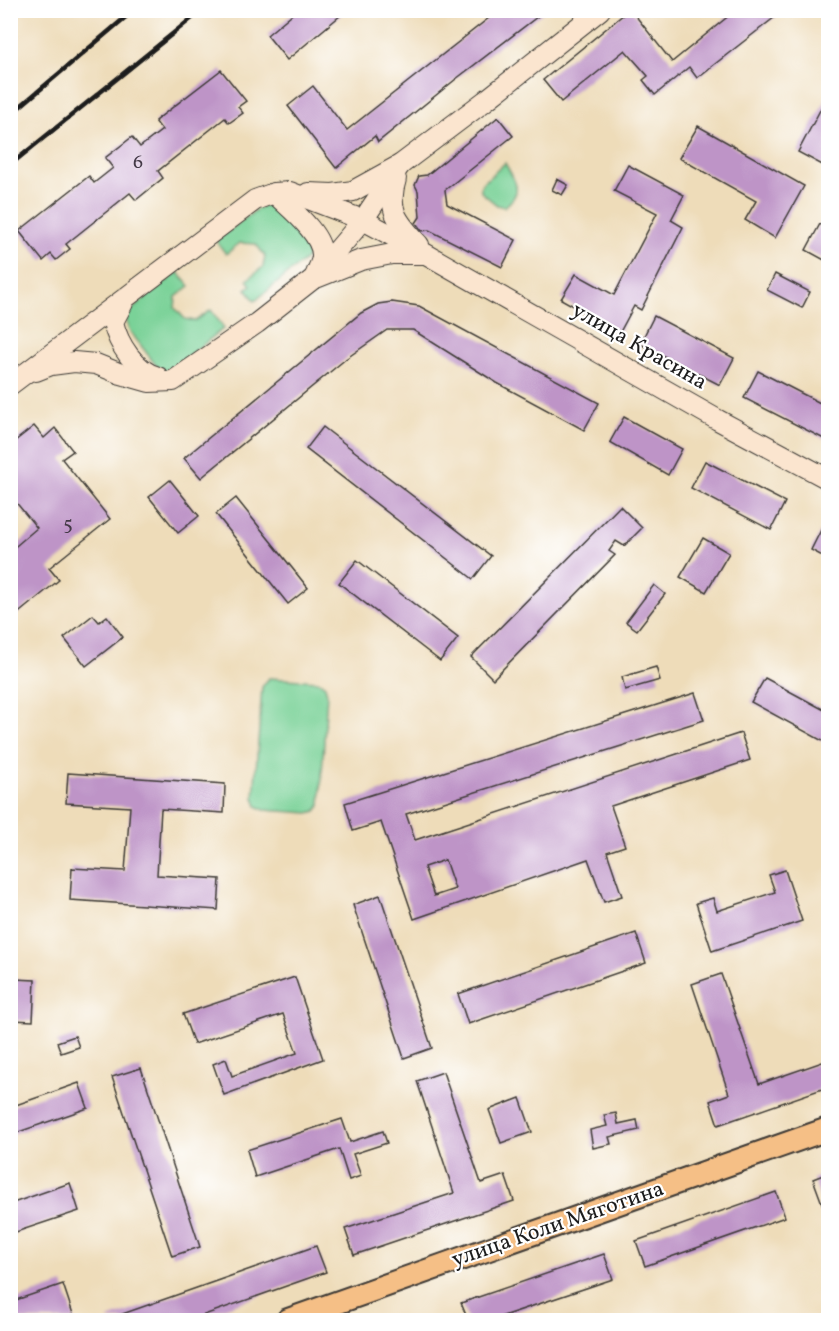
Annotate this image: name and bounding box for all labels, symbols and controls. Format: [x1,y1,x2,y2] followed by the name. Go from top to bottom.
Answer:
[133,149,143,177] house number: 6
[566,296,712,398] street label: улица Красина
[63,511,73,539] house number: 5
[448,1174,668,1276] street label: улица Коли Мяготина

